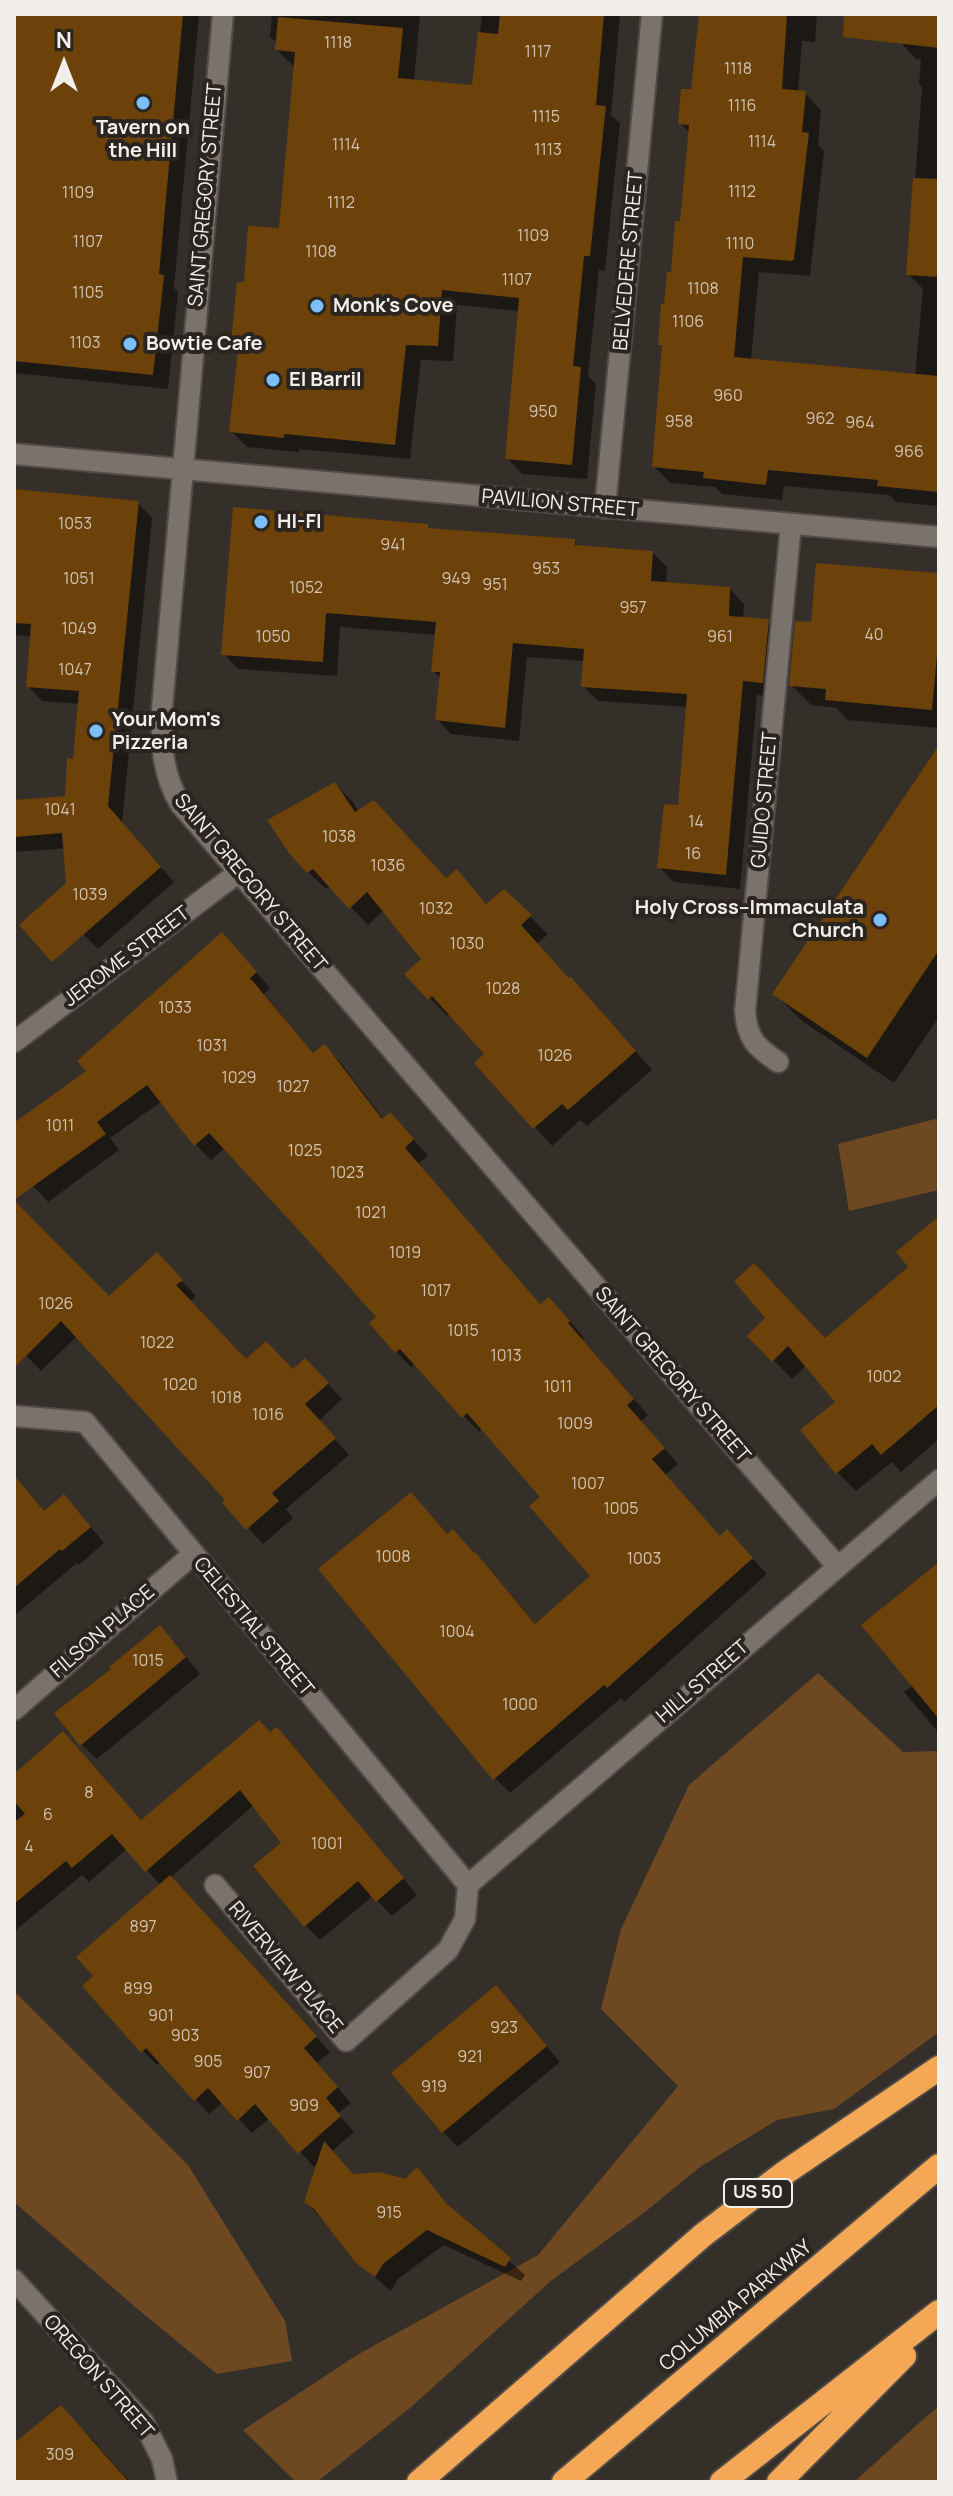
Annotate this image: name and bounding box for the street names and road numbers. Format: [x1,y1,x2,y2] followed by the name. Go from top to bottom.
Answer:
[184,82,228,308] street label: SAINT GREGORY STREET
[609,170,649,352] street label: BELVEDERE STREET
[480,485,640,523] street label: PAVILION STREET
[747,731,783,869] street label: GUIDO STREET
[169,789,331,977] street label: SAINT GREGORY STREET
[59,902,195,1012] street label: JEROME STREET
[589,1282,755,1468] street label: SAINT GREGORY STREET
[188,1553,318,1701] street label: CELESTIAL STREET
[46,1580,160,1684] street label: FILSON PLACE
[652,1635,754,1729] street label: HILL STREET
[223,1897,347,2039] street label: RIVERVIEW PLACE
[724,2179,792,2207] road number: US 50
[655,2235,817,2377] street label: COLUMBIA PARKWAY
[38,2310,158,2444] street label: OREGON STREET

